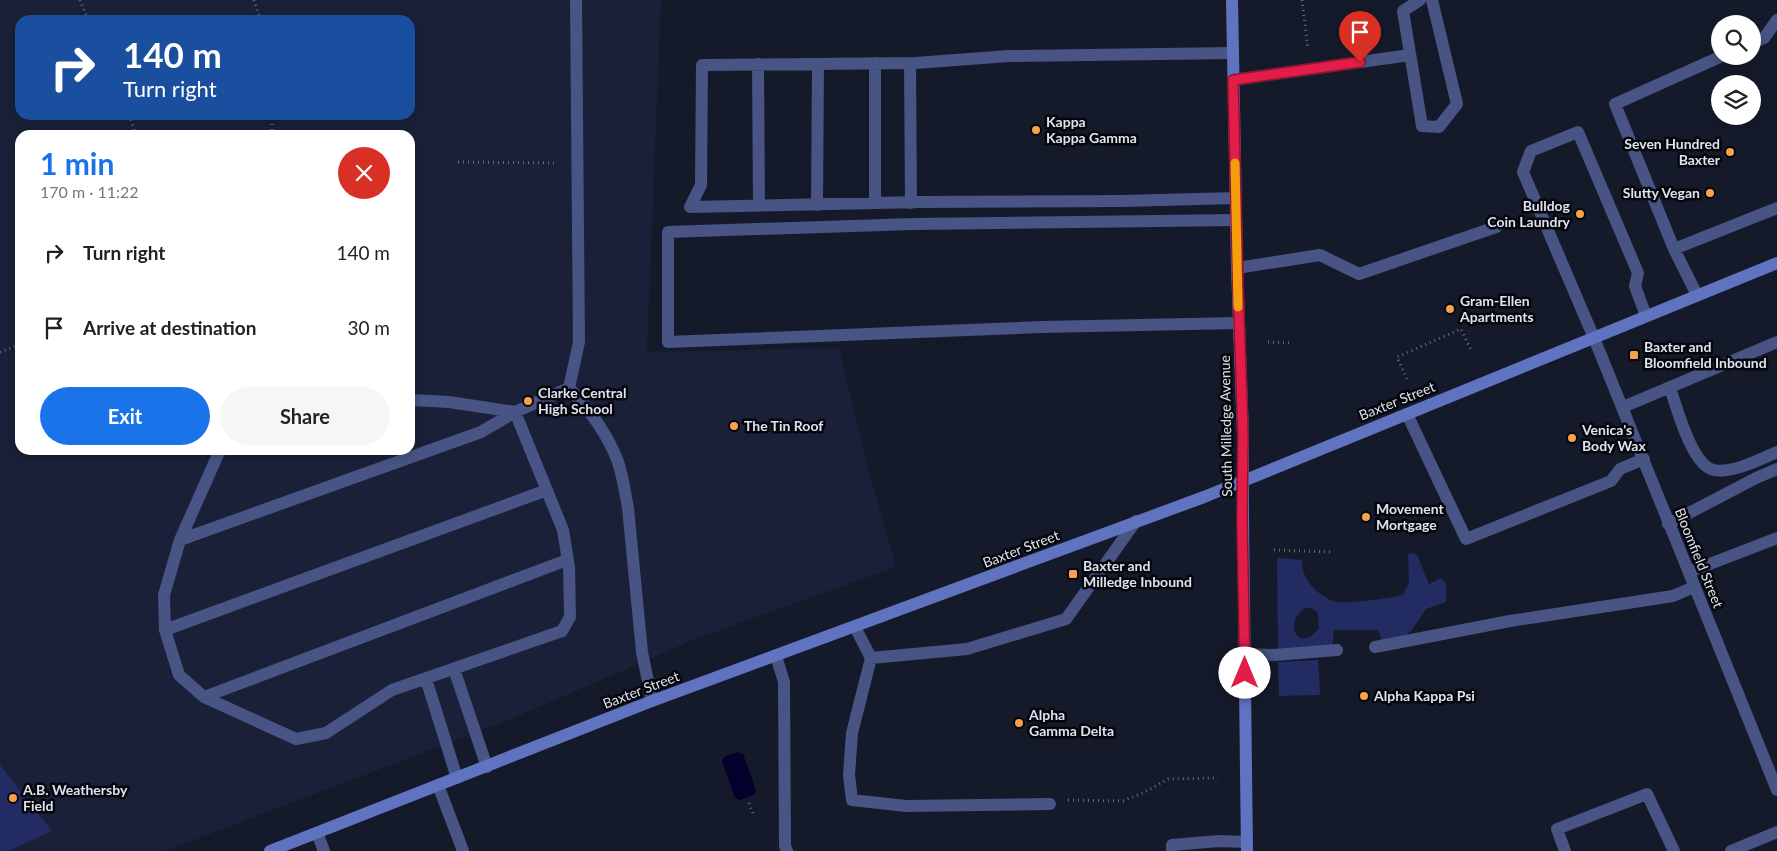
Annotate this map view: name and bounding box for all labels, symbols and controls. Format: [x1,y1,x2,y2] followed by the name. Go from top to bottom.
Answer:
[1339,11,1381,62] pin
[1711,15,1761,125] map controls
[1711,15,1761,65] button: search
[1346,18,1374,46] icon: arrive
[123,33,222,75] text: 140 m
[40,35,105,100] icon: right
[123,75,217,102] text: Turn right
[1711,75,1761,125] button: layers
[1046,113,1137,146] place label: Kappa Kappa Gamma
[1030,124,1042,136] marker: Kappa Kappa Gamma
[1624,135,1721,168] place label: Seven Hundred Baxter
[40,145,114,181] text: 1 min
[1724,146,1736,158] marker: Seven Hundred Baxter
[338,147,390,199] button: close
[40,182,139,201] text: 170 m · 11:22
[1623,184,1700,201] place label: Slutty Vegan
[1704,187,1716,199] marker: Slutty Vegan
[1487,197,1571,230] place label: Bulldog Coin Laundry
[1574,208,1586,220] marker: Bulldog Coin Laundry
[40,239,68,267] icon: right
[83,241,165,264] text: Turn right
[336,241,390,264] text: 140 m
[1459,292,1534,325] place label: Gram-Ellen Apartments
[1444,303,1456,315] marker: Gram-Ellen Apartments
[40,314,68,342] icon: arrive
[83,316,256,339] text: Arrive at destination
[347,316,390,339] text: 30 m
[1644,338,1767,371] place label: Baxter and Bloomfield Inbound
[1628,349,1640,361] marker: Baxter and Bloomfield Inbound
[1216,355,1235,497] street label: South Milledge Avenue
[1356,378,1437,423] street label: Baxter Street
[538,384,626,417] place label: Clarke Central High School
[40,387,210,445] button: Exit
[220,387,390,445] button: Share
[522,395,534,407] marker: Clarke Central High School
[744,417,823,434] place label: The Tin Roof
[728,420,740,432] marker: The Tin Roof
[1581,421,1646,454] place label: Venica's Body Wax
[1566,432,1578,444] marker: Venica's Body Wax
[1376,500,1444,533] place label: Movement Mortgage
[1672,505,1727,610] street label: Bloomfield Street
[1360,511,1372,523] marker: Movement Mortgage
[980,526,1061,571] street label: Baxter Street
[1083,557,1192,590] place label: Baxter and Milledge Inbound
[1067,568,1079,580] marker: Baxter and Milledge Inbound
[1218,646,1270,698] position arrow
[600,667,681,712] street label: Baxter Street
[1373,687,1475,704] place label: Alpha Kappa Psi
[1358,690,1370,702] marker: Alpha Kappa Psi
[1028,706,1114,739] place label: Alpha Gamma Delta
[1013,717,1025,729] marker: Alpha Gamma Delta
[22,781,128,814] place label: A.B. Weathersby Field
[7,792,19,804] marker: A.B. Weathersby Field

